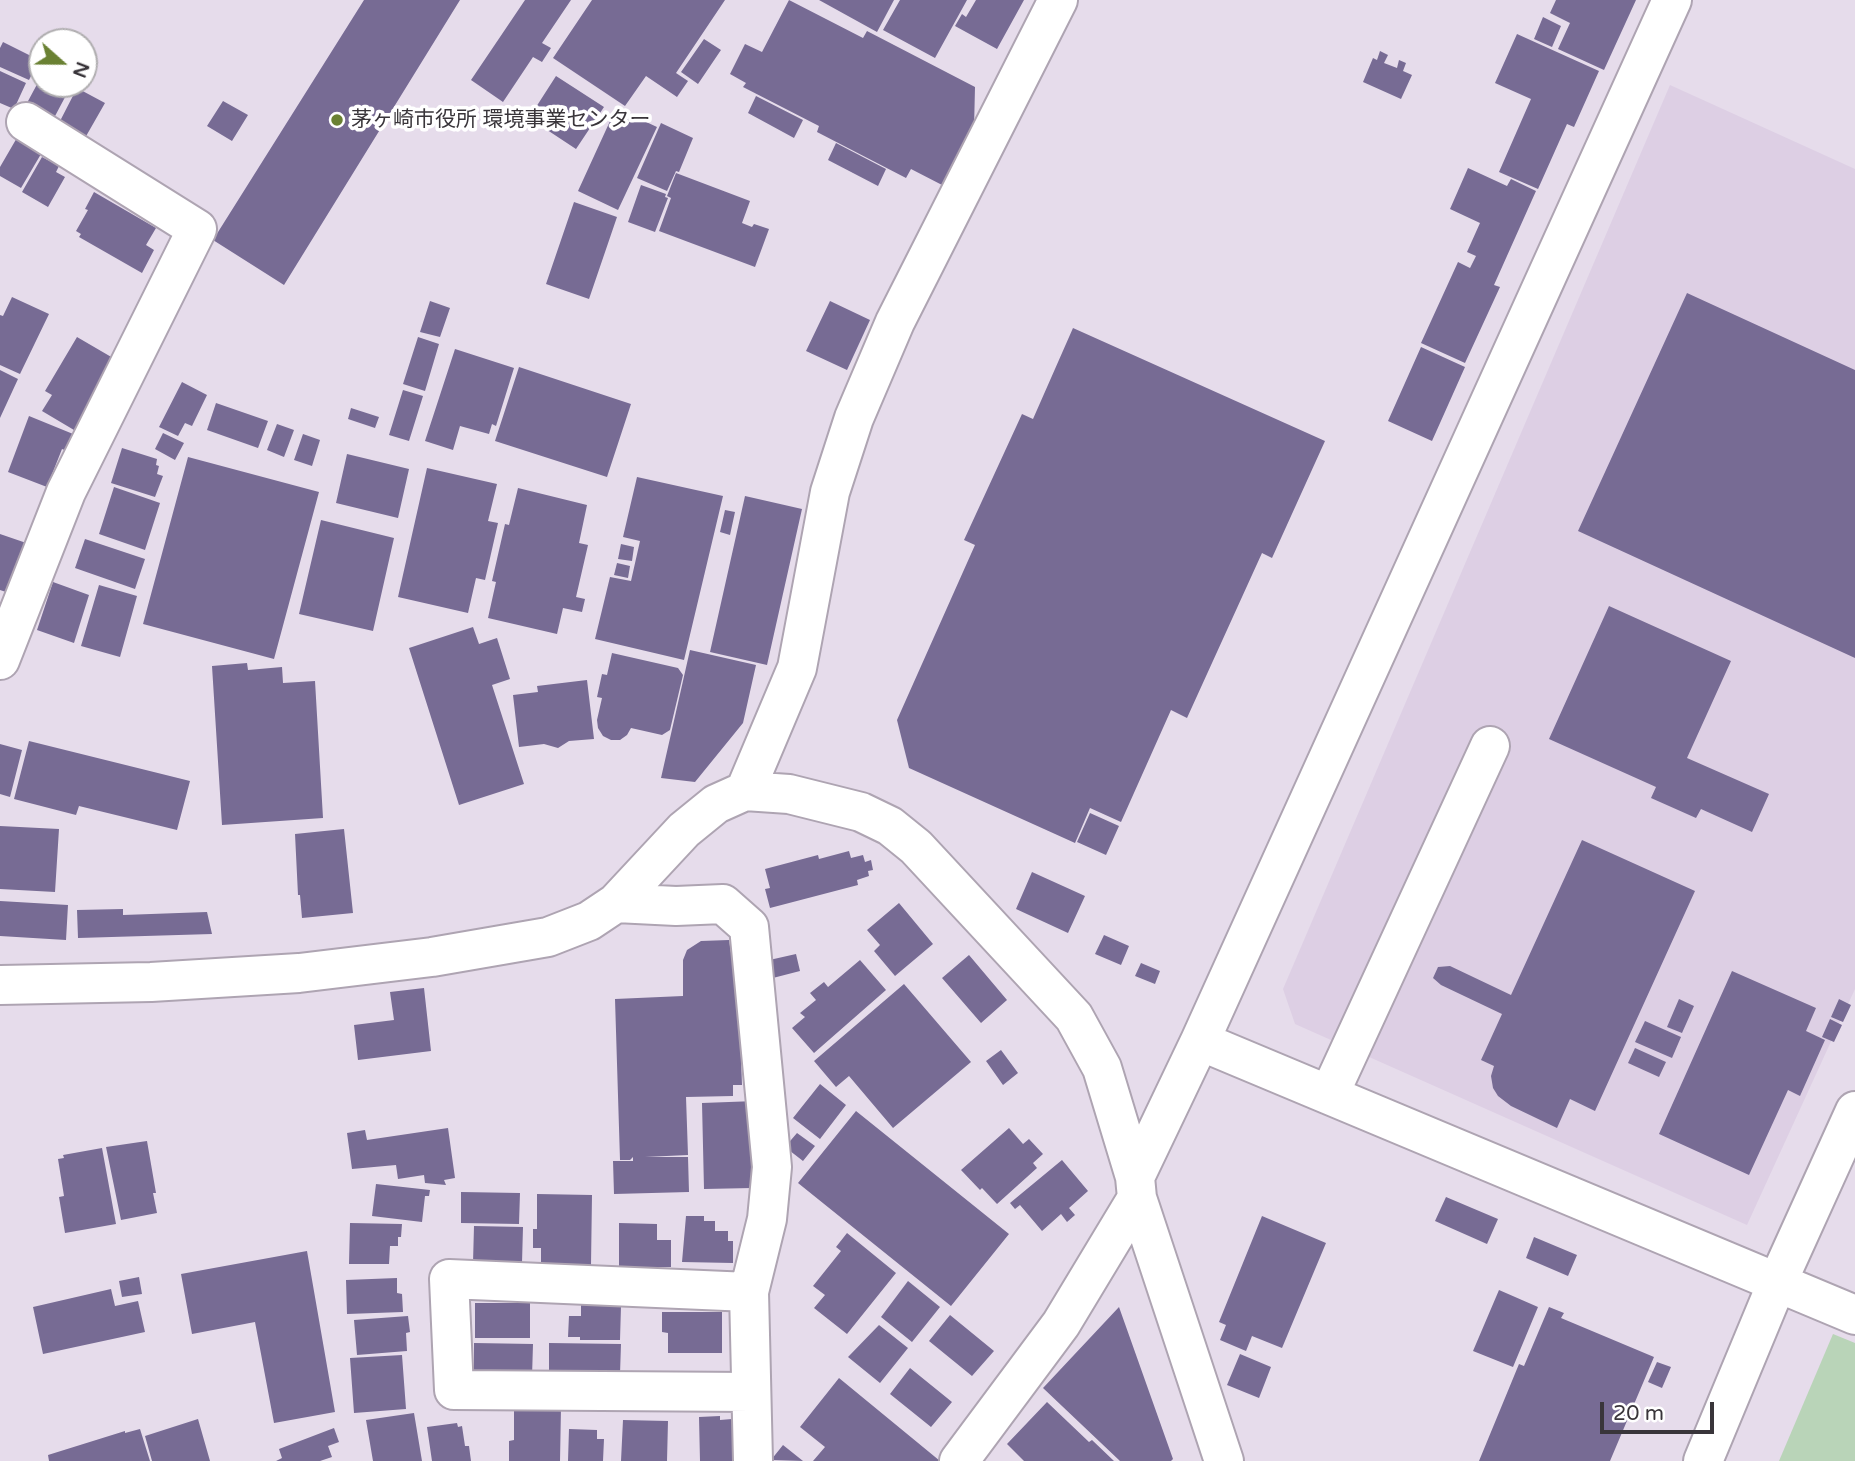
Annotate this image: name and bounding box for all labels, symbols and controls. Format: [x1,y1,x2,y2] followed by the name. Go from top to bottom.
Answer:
[28,28,98,98] north arrow
[68,59,94,81] text: N
[351,107,650,133] place label: 茅ヶ崎市役所 環境事業センター
[329,112,345,128] marker: 茅ヶ崎市役所 環境事業センター
[1603,1388,1717,1432] scale bar
[1613,1401,1664,1426] text: 20 m

